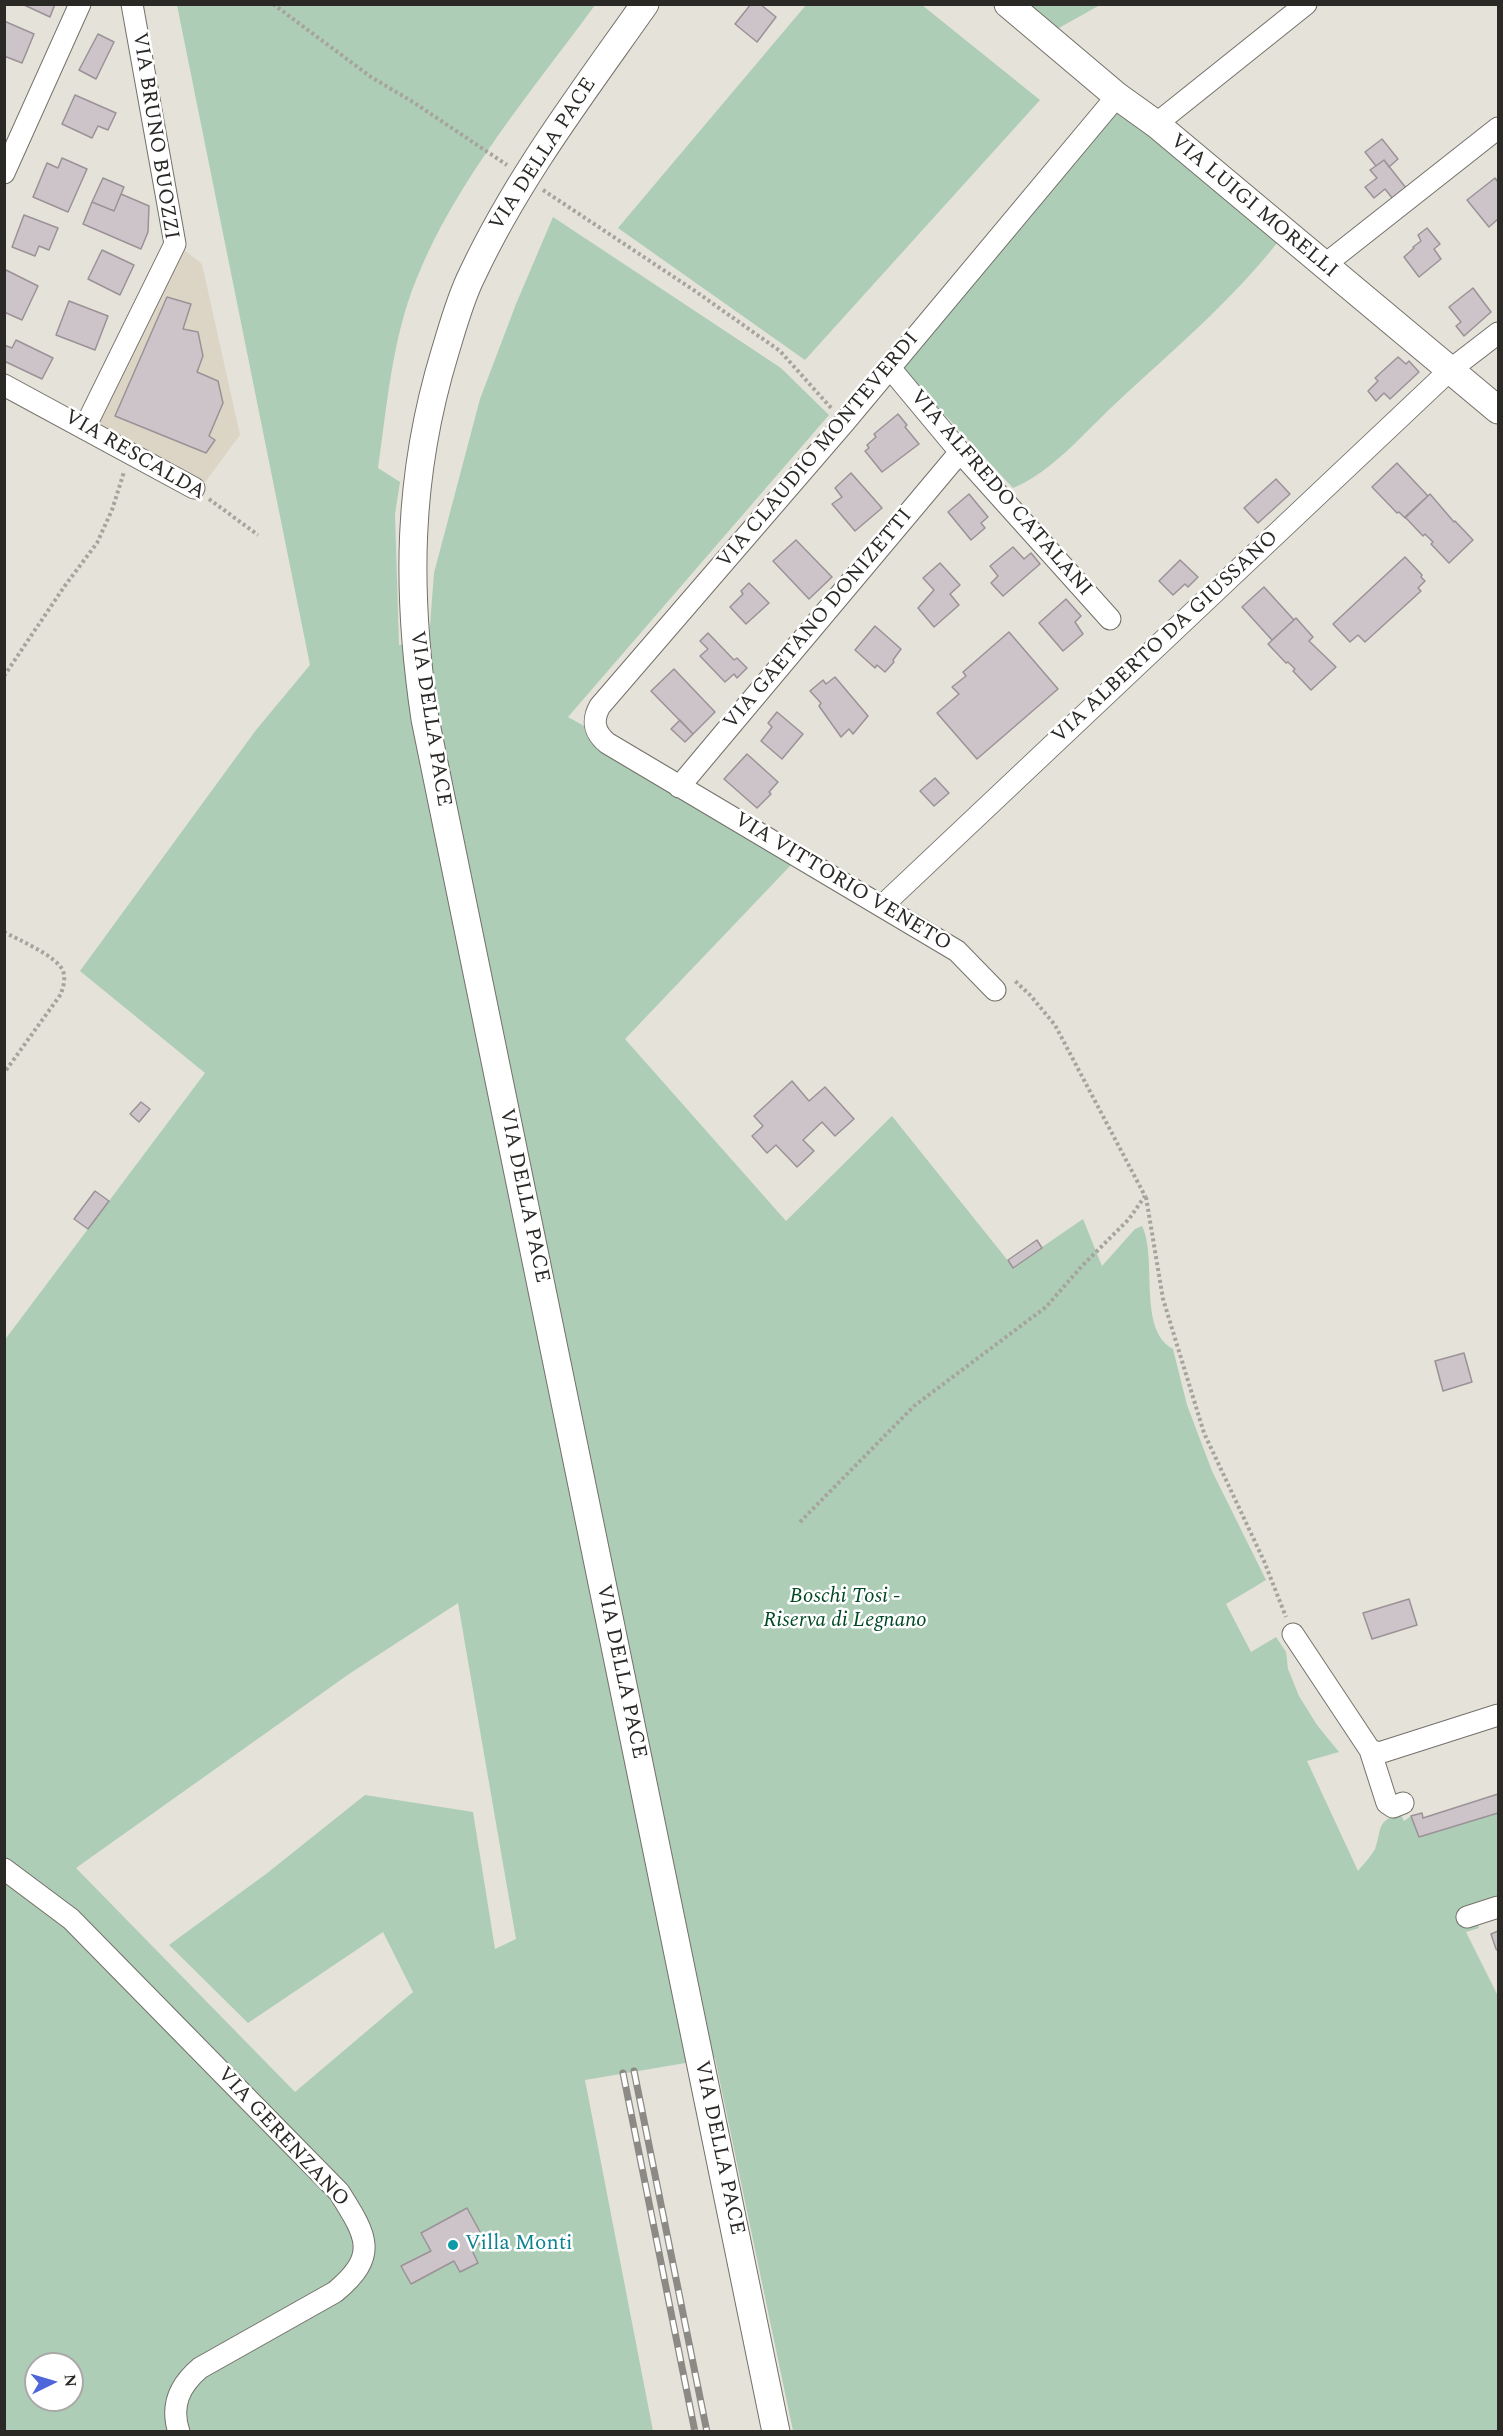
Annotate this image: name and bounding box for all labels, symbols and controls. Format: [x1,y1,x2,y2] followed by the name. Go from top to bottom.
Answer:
[125,31,183,241] street label: VIA BRUNO BUOZZI
[485,74,603,236] street label: VIA DELLA PACE
[1164,130,1342,284] street label: VIA LUIGI MORELLI
[713,328,925,574] street label: VIA CLAUDIO MONTEVERDI
[903,386,1097,602] street label: VIA ALFREDO CATALANI
[59,405,209,507] street label: VIA RESCALDA
[719,505,919,735] street label: VIA GAETANO DONIZETTI
[1047,526,1285,750] street label: VIA ALBERTO DA GIUSSANO
[403,629,455,809] street label: VIA DELLA PACE
[729,808,955,958] street label: VIA VITTORIO VENETO
[492,1107,554,1285] street label: VIA DELLA PACE
[589,1583,651,1761] street label: VIA DELLA PACE
[763,1585,927,1635] park label: Boschi Tosi - Riserva di Legnano
[687,2059,749,2237] street label: VIA DELLA PACE
[211,2063,353,2213] street label: VIA GERENZANO
[465,2232,573,2258] place label: Villa Monti
[446,2238,460,2252] marker: Villa Monti
[24,2352,84,2412] north arrow
[57,2373,82,2388] text: N

